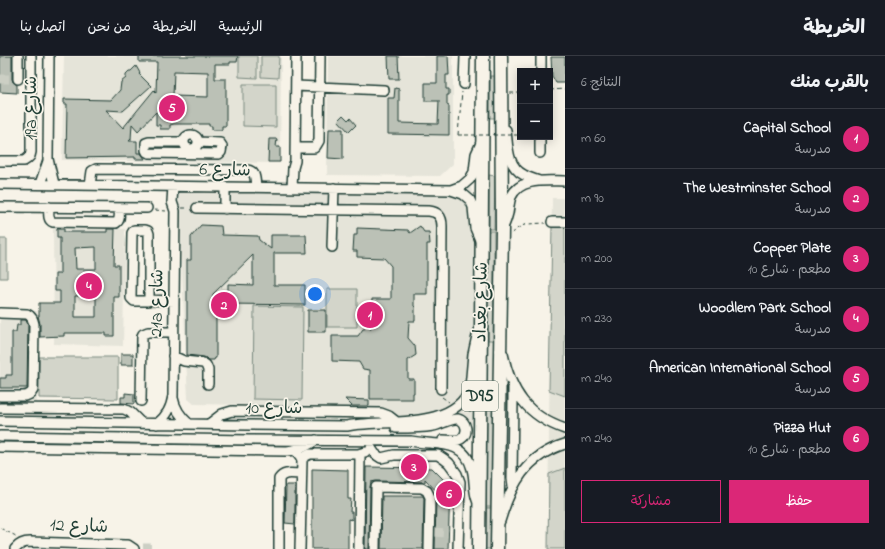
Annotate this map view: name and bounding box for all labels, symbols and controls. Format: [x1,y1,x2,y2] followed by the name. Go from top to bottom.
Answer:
[803,15,865,42] text: الخريطة
[20,17,65,38] text: اتصل بنا
[87,17,131,38] text: من نحن
[153,17,197,38] text: الخريطة
[219,17,263,38] text: الرئيسية
[517,68,553,140] map controls
[517,68,553,104] button: +
[790,70,869,95] text: بالقرب منك
[581,73,621,92] text: النتائج: 6
[19,76,45,140] street label: 19a شارع
[159,93,185,123] pin: 5
[517,104,553,140] button: −
[743,117,831,139] text: Capital School
[581,129,606,148] text: 60 m
[854,129,858,148] text: 1
[795,140,831,159] text: مدرسة
[199,158,251,184] street label: شارع 6
[683,177,831,199] text: The Westminster School
[581,189,604,208] text: 90 m
[853,189,859,208] text: 2
[795,200,831,219] text: مدرسة
[753,237,831,259] text: Copper Plate
[581,249,612,268] text: 200 m
[853,249,859,268] text: 3
[748,260,831,279] text: مطعم · شارع 10
[468,262,496,342] street label: شارع بغداد
[144,269,172,337] street label: 21a شارع
[76,271,102,301] pin: 4
[305,284,325,304] your location
[211,290,237,320] pin: 2
[699,297,831,319] text: Woodlem Park School
[357,300,383,330] pin: 1
[581,309,612,328] text: 230 m
[853,309,859,328] text: 4
[795,320,831,339] text: مدرسة
[649,357,831,379] text: American International School
[581,369,612,388] text: 240 m
[852,369,860,388] text: 5
[795,380,831,399] text: مدرسة
[462,381,498,411] road number: D95
[246,396,302,422] street label: شارع 10
[774,417,831,439] text: Pizza Hut
[581,429,612,448] text: 240 m
[853,429,859,448] text: 6
[748,440,831,459] text: مطعم · شارع 10
[401,452,427,482] pin: 3
[436,479,462,509] pin: 6
[581,480,721,523] button: مشاركة
[729,480,869,523] button: حفظ
[50,513,108,541] street label: شارع 12

